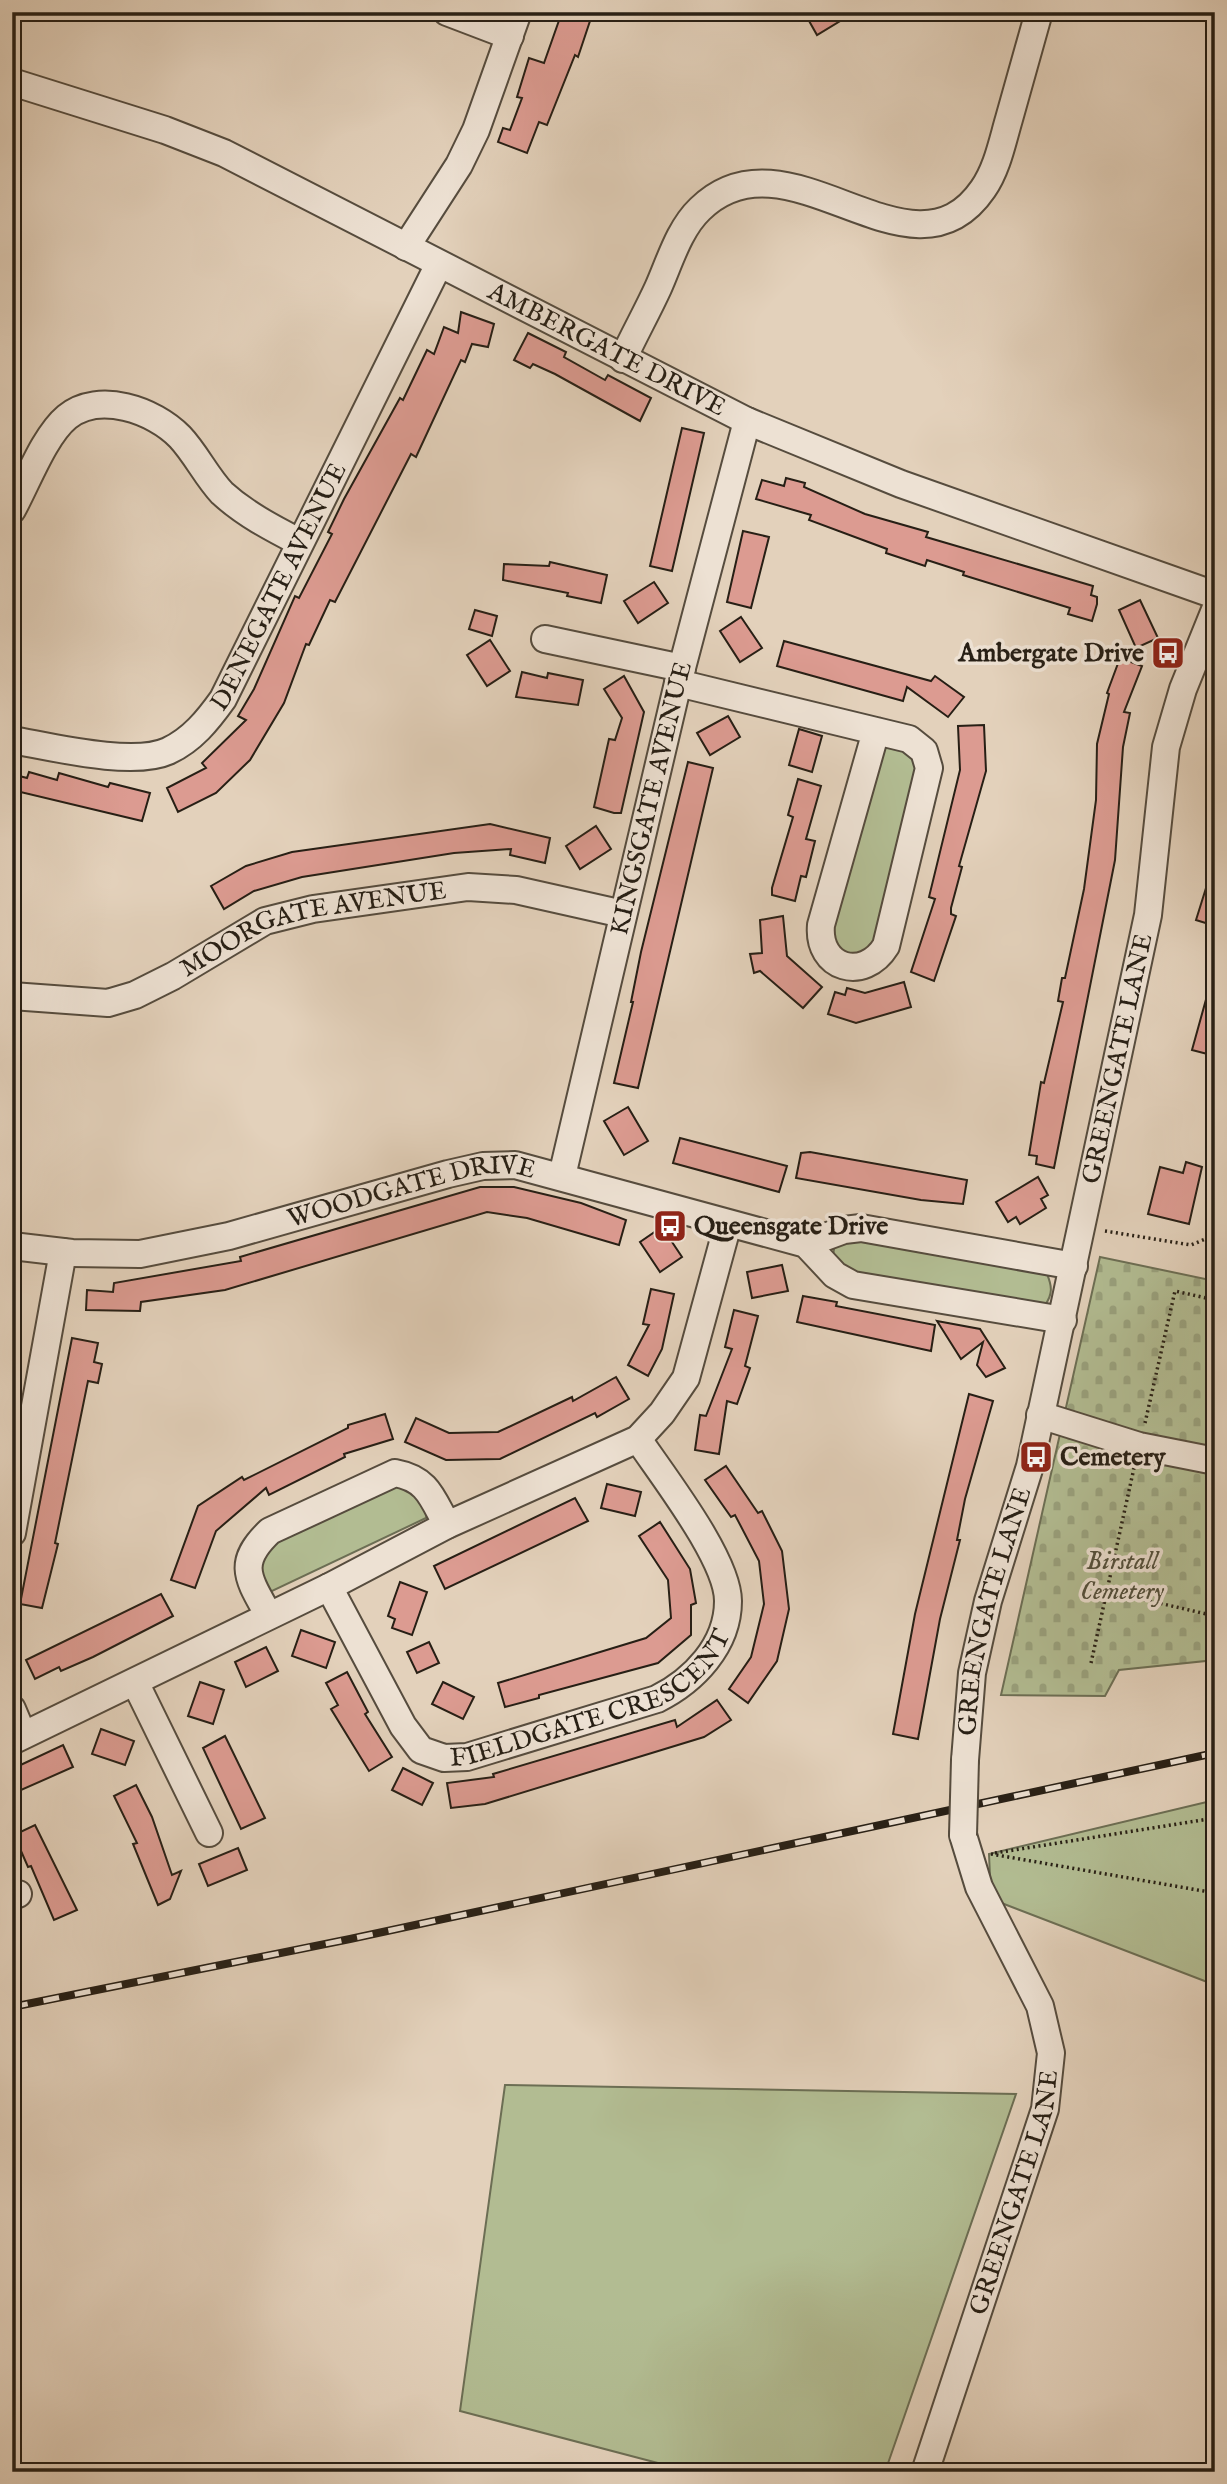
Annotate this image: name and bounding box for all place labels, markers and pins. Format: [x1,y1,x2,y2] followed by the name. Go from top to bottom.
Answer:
[1149,634,1187,672] bus stop icon: Ambergate Drive
[958,637,1144,670] place label: Ambergate Drive
[651,1207,689,1245] bus stop icon: Queensgate Drive
[694,1210,888,1243] place label: Queensgate Drive
[1017,1438,1055,1476] bus stop icon: Cemetery
[1060,1441,1167,1474] place label: Cemetery

